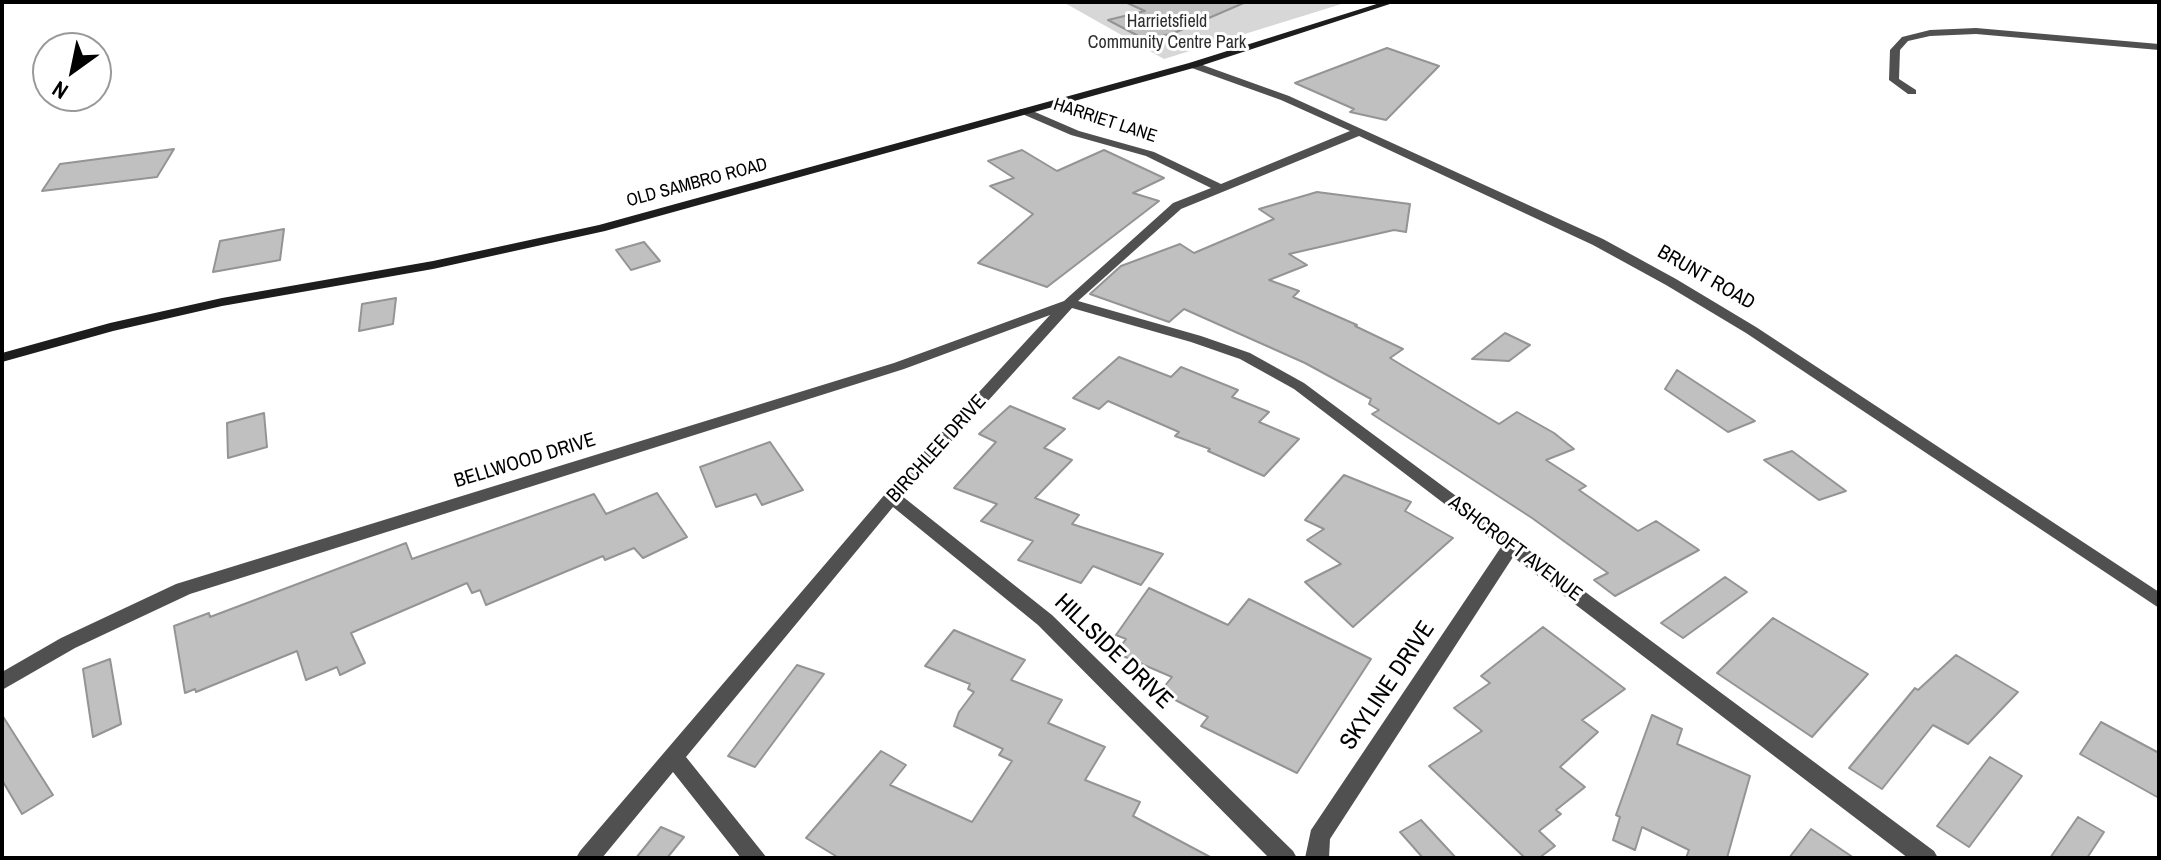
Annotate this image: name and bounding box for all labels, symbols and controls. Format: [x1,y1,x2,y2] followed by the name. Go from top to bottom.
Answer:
[1088,11,1246,54] park label: Harrietsfield Community Centre Park
[32,32,112,112] north arrow
[46,74,74,107] text: N
[1051,94,1159,148] street label: HARRIET LANE
[624,154,770,212] street label: OLD SAMBRO ROAD
[1653,241,1759,315] street label: BRUNT ROAD
[882,390,992,508] street label: BIRCHLEE DRIVE
[451,428,599,494] street label: BELLWOOD DRIVE
[1443,491,1587,607] street label: ASHCROFT AVENUE
[1048,588,1178,716] street label: HILLSIDE DRIVE
[1334,616,1442,756] street label: SKYLINE DRIVE

